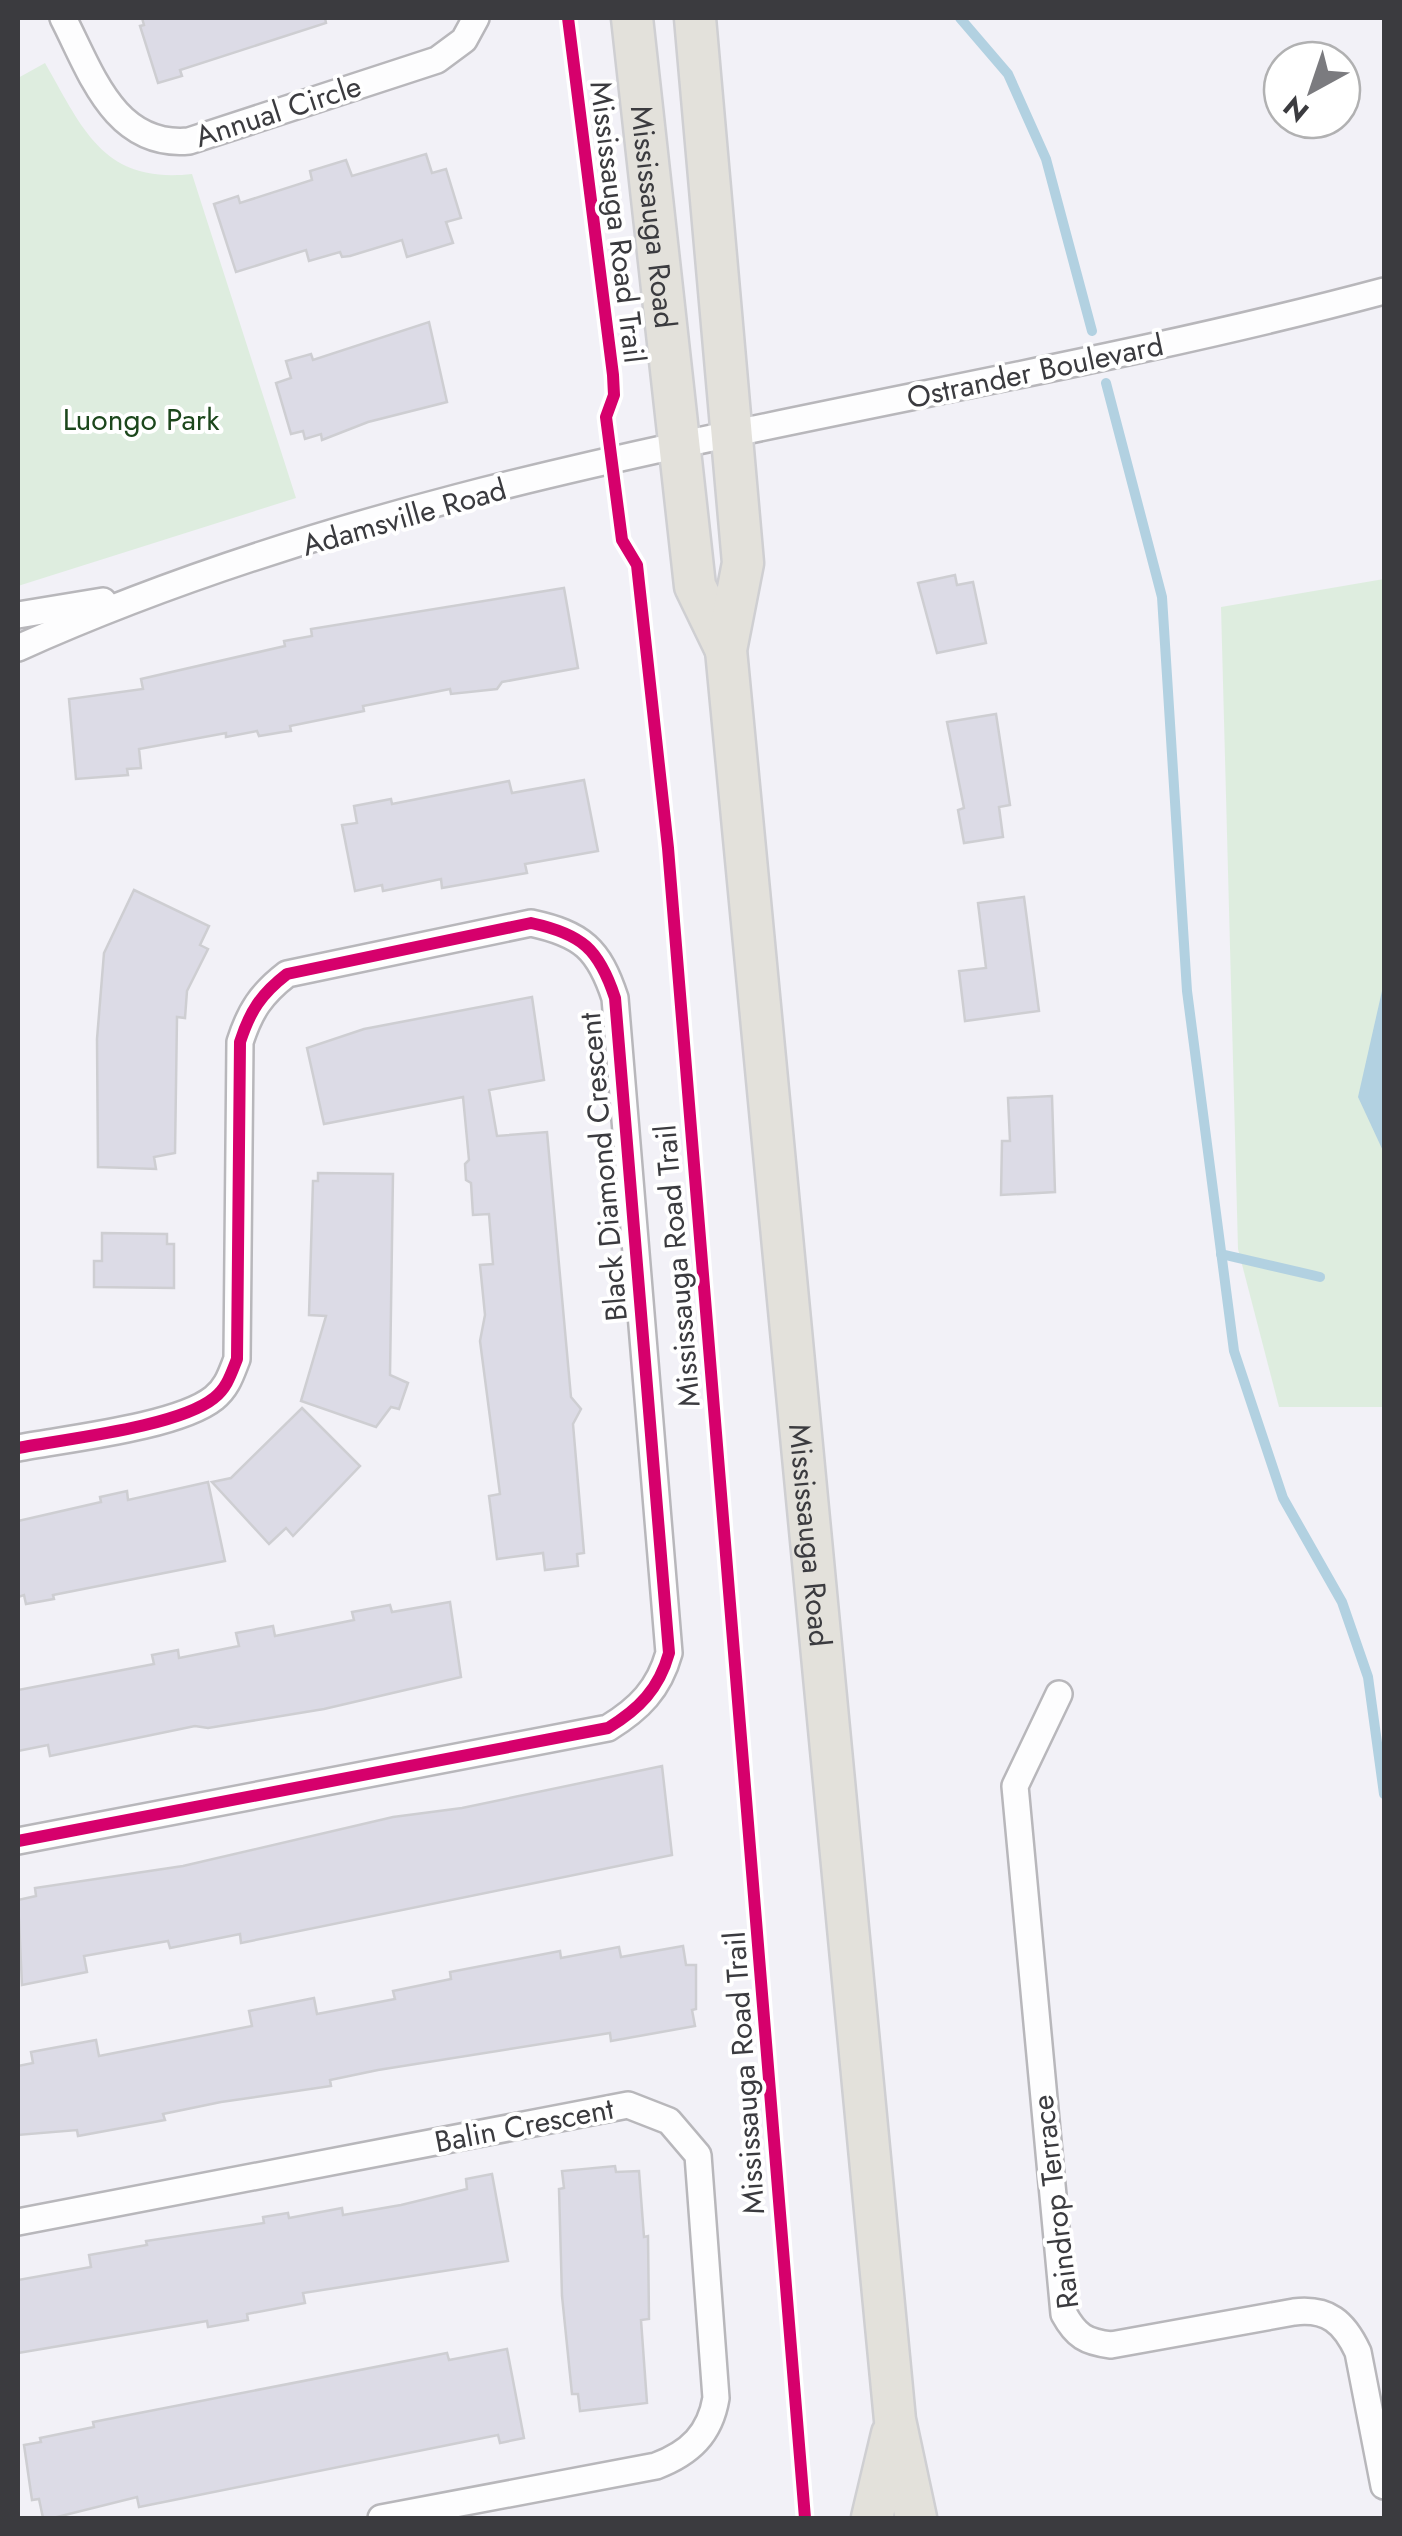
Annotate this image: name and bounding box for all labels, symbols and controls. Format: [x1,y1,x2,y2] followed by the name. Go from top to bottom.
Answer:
[1262,40,1362,140] north arrow
[189,64,367,158] street label: Annual Circle
[579,79,657,365] street label: Mississauga Road Trail
[1275,86,1318,132] text: N
[620,103,688,330] street label: Mississauga Road
[903,323,1167,419] street label: Ostrander Boulevard
[63,398,220,441] park label: Luongo Park
[297,467,511,567] street label: Adamsville Road
[568,1010,638,1323] street label: Black Diamond Crescent
[643,1123,711,1409] street label: Mississauga Road Trail
[778,1422,843,1649] street label: Mississauga Road
[713,1930,775,2216] street label: Mississauga Road Trail
[431,2086,618,2163] street label: Balin Crescent
[1021,2092,1089,2312] street label: Raindrop Terrace

